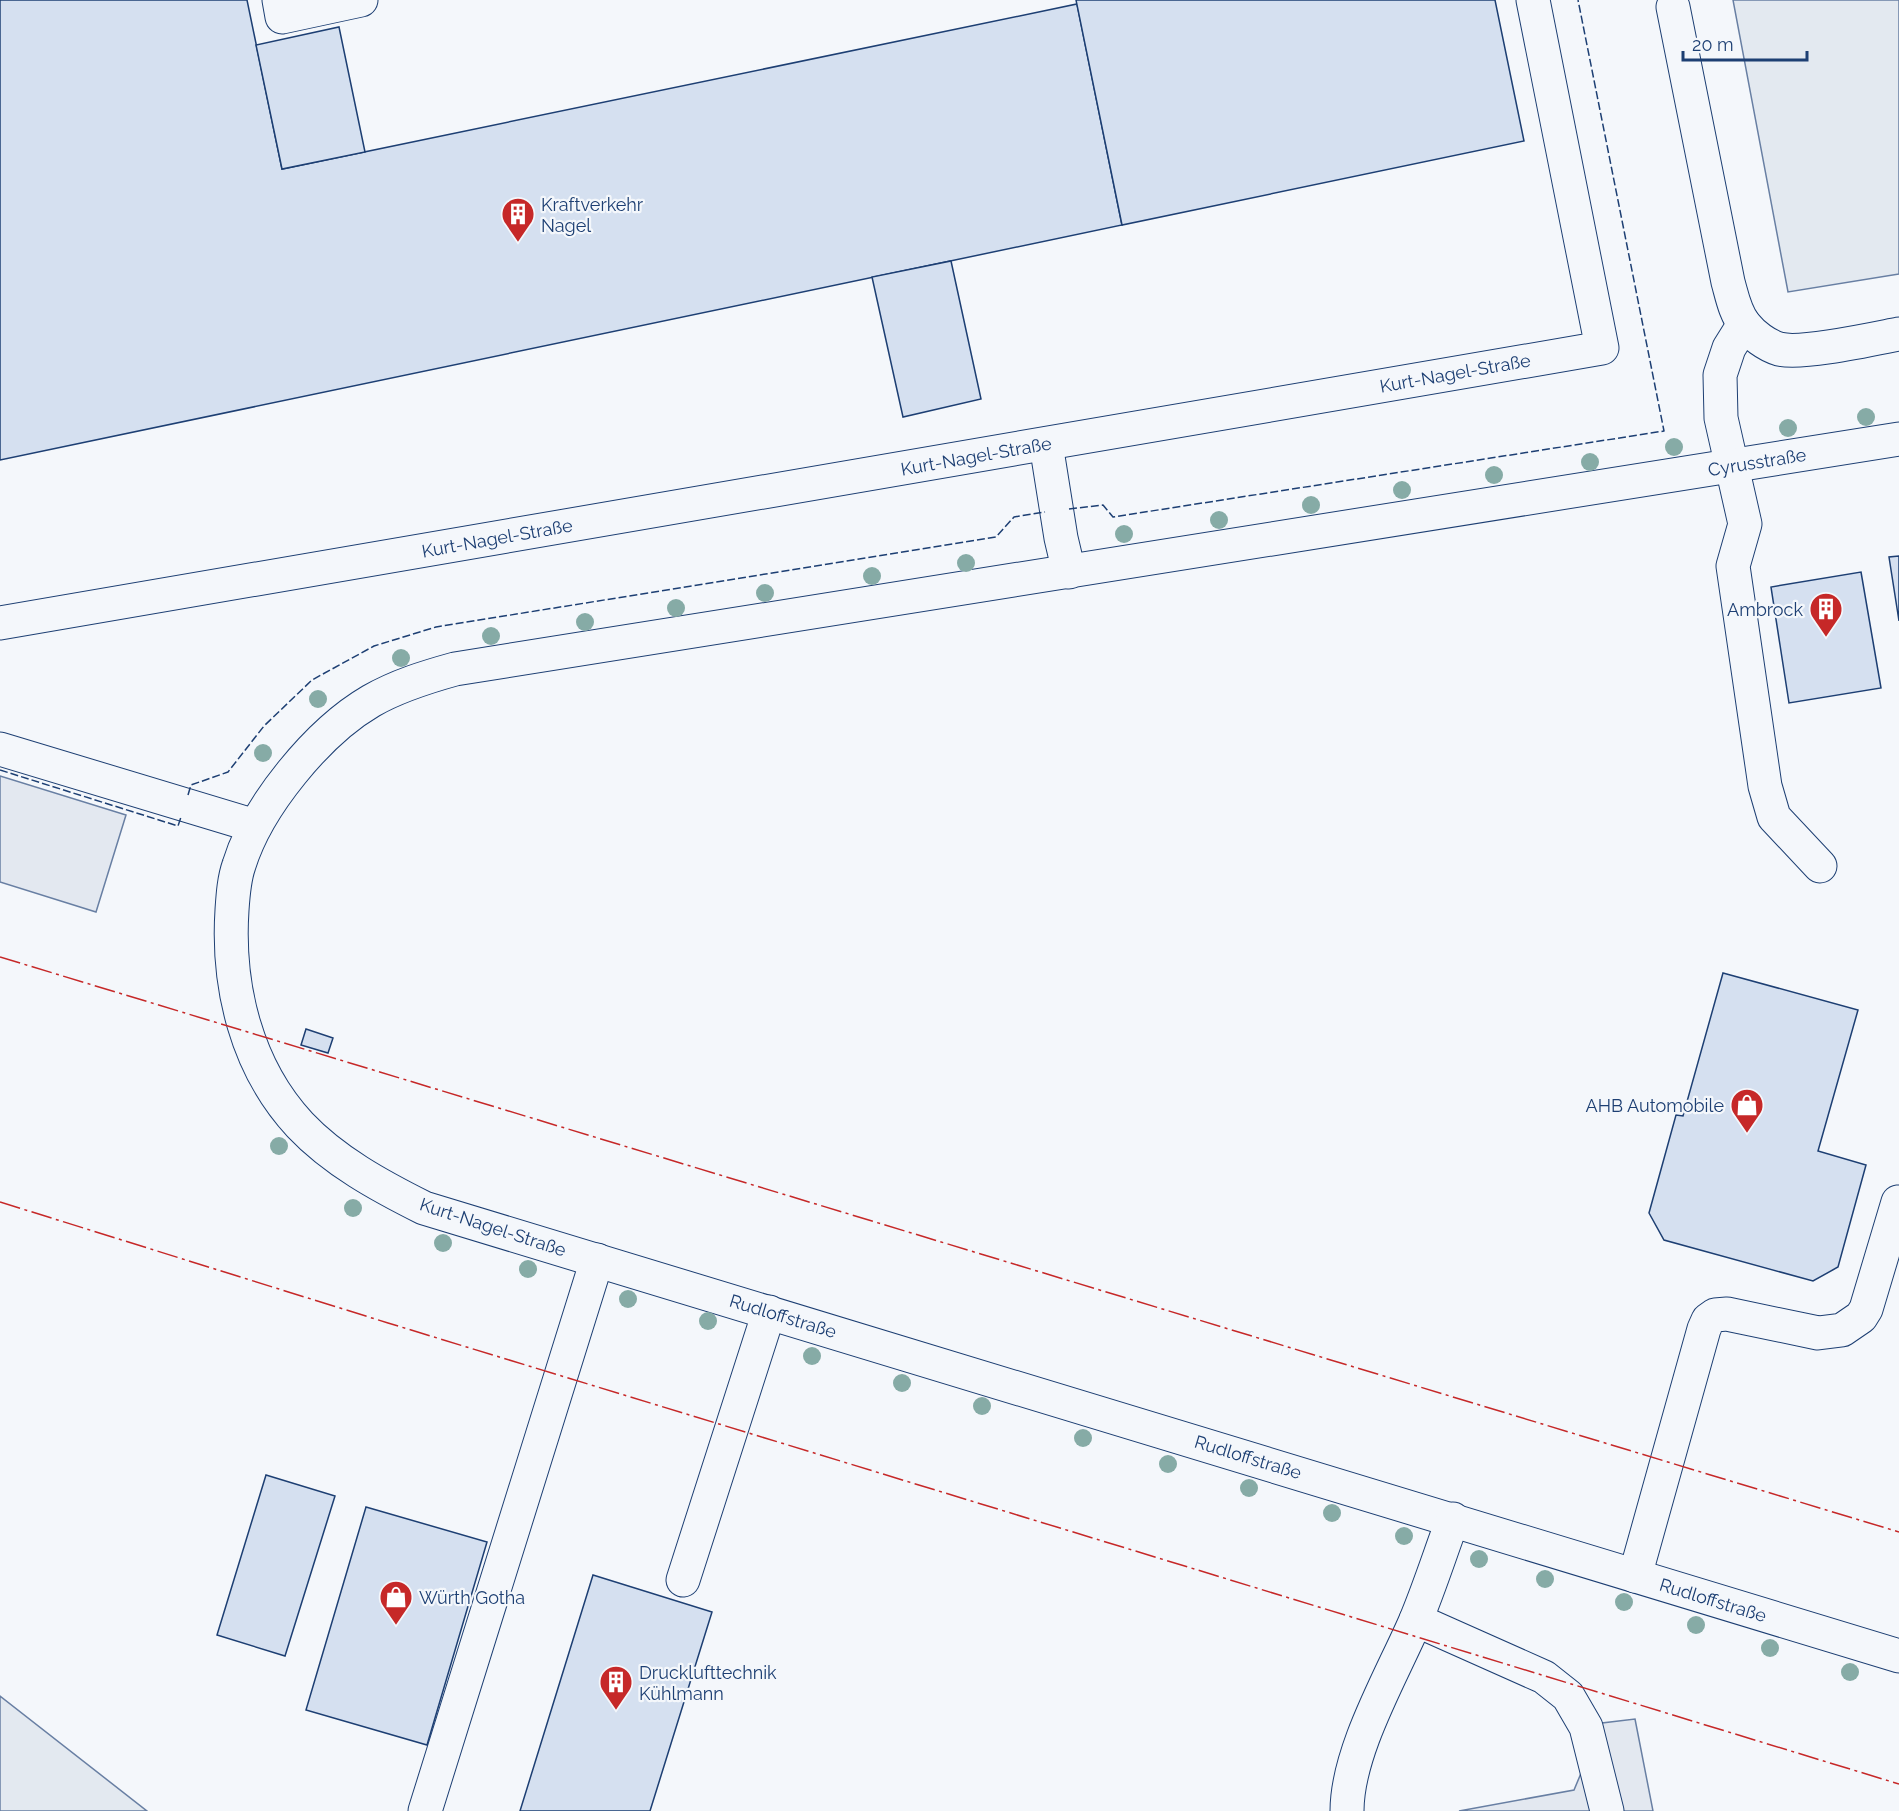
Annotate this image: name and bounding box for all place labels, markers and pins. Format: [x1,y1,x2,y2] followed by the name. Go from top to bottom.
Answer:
[541,194,644,236] place label: Kraftverkehr Nagel
[500,196,536,243] building icon: Kraftverkehr Nagel
[1808,591,1844,638] building icon: Ambrock
[1727,599,1803,620] place label: Ambrock
[1729,1087,1765,1134] shop icon: AHB Automobile
[1586,1095,1724,1116] place label: AHB Automobile
[378,1579,414,1626] shop icon: Würth Gotha
[419,1587,525,1608] place label: Würth Gotha
[639,1662,777,1704] place label: Drucklufttechnik Kühlmann
[598,1664,634,1711] building icon: Drucklufttechnik Kühlmann

